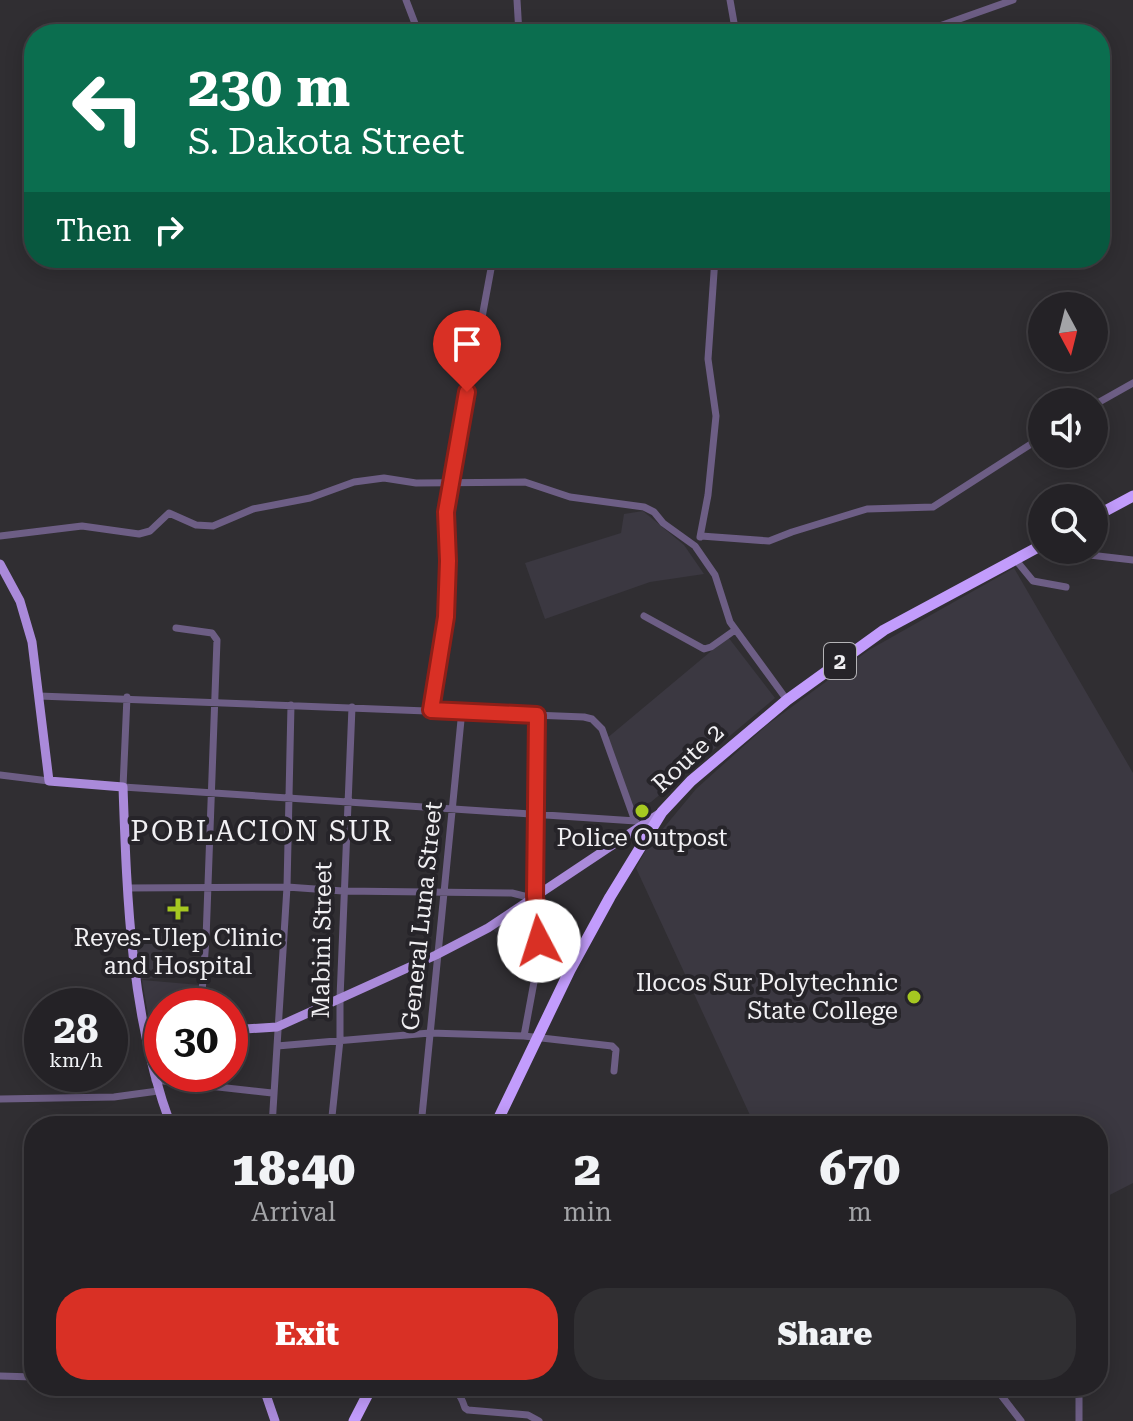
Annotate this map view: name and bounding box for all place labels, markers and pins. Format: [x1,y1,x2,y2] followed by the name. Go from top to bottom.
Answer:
[433,310,501,392] pin
[633,802,651,820] marker: Police Outpost
[556,824,728,852] place label: Police Outpost
[167,898,189,920] marker: Reyes-Ulep Clinic and Hospital
[74,924,282,980] place label: Reyes-Ulep Clinic and Hospital
[636,969,898,1025] place label: Ilocos Sur Polytechnic State College
[905,988,923,1006] marker: Ilocos Sur Polytechnic State College

